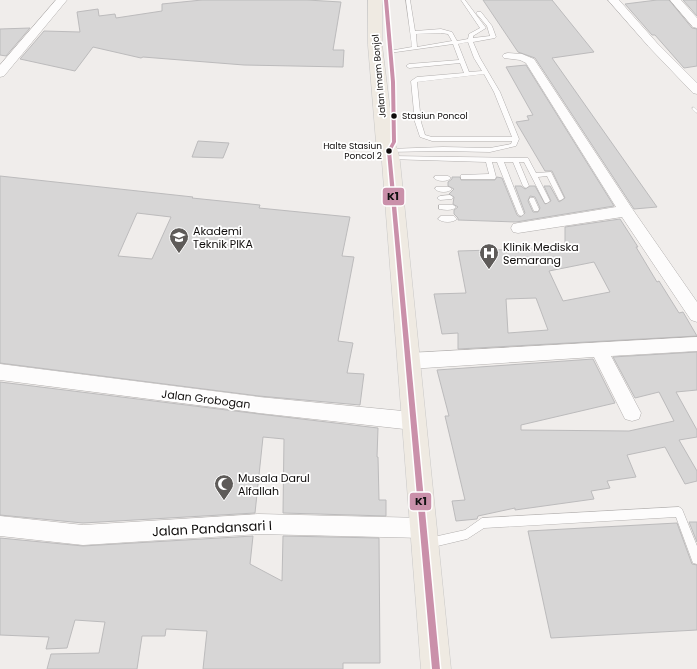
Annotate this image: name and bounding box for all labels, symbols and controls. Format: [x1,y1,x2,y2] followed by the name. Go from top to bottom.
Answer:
[369,34,389,118] street label: Jalan Imam Bonjol
[402,110,468,122] place label: Stasiun Poncol
[389,111,399,121] marker: Stasiun Poncol
[323,140,382,162] place label: Halte Stasiun Poncol 2
[384,146,394,156] marker: Halte Stasiun Poncol 2
[382,187,405,206] line badge: K1
[387,188,399,204] text: K1
[193,223,253,252] place label: Akademi Teknik PIKA
[168,226,190,254] school or university icon: Akademi Teknik PIKA
[503,239,579,268] place label: Klinik Mediska Semarang
[478,242,500,270] hospital icon: Klinik Mediska Semarang
[161,386,251,412] street label: Jalan Grobogan
[238,470,310,499] place label: Musala Darul Alfallah
[213,473,235,501] mosque icon: Musala Darul Alfallah
[409,492,432,511] line badge: K1
[415,493,427,509] text: K1
[151,516,273,541] street label: Jalan Pandansari I

